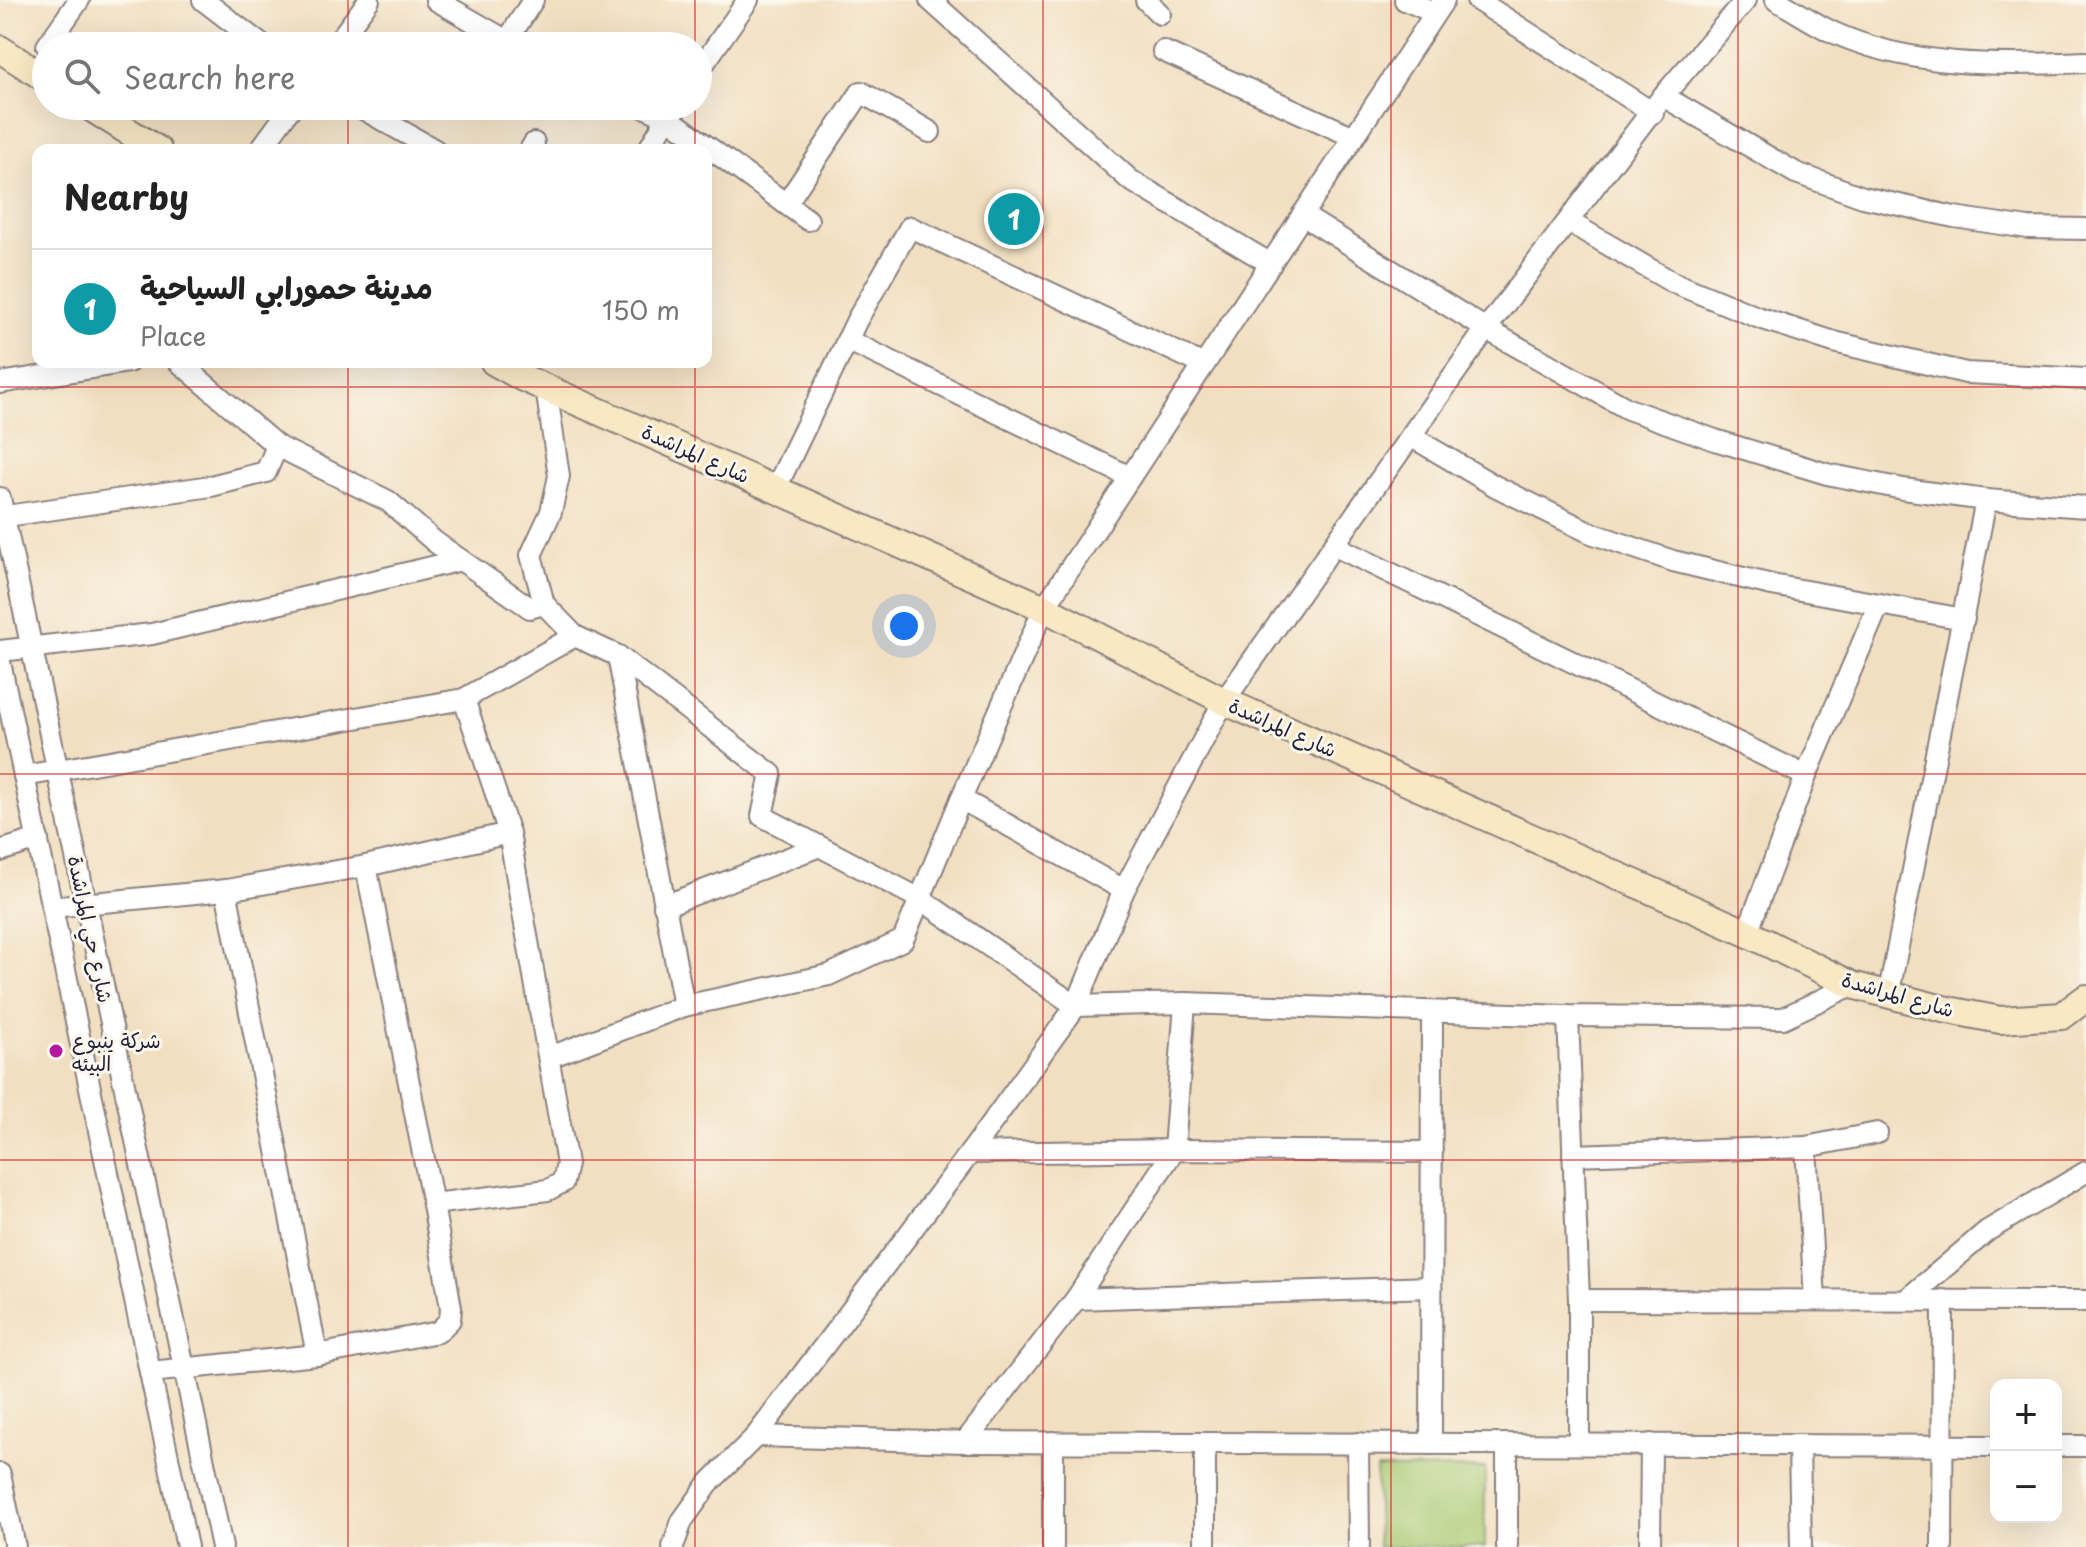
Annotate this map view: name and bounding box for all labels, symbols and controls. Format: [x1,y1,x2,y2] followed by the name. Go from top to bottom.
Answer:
[32,32,712,120] search box
[60,54,104,98] icon: search
[124,54,296,99] text: Search here
[64,170,189,222] text: Nearby
[988,189,1040,249] pin: 1
[140,264,433,309] text: مدينة حمورابي السياحية
[84,290,96,329] text: 1
[602,290,680,329] text: 150 m
[140,316,206,355] text: Place
[637,416,755,490] street label: شارع المراشدة
[884,606,924,646] your location
[1224,690,1342,764] street label: شارع المراشدة
[57,853,121,1006] street label: شارع حي المراشدة
[1838,964,1958,1024] street label: شارع المراشدة
[72,1025,161,1078] place label: شركة ينبوع البيئه
[47,1042,65,1060] marker: شركة ينبوع البيئه
[1990,1379,2062,1523] map controls
[1990,1379,2062,1451] button: +
[1990,1451,2062,1523] button: −

